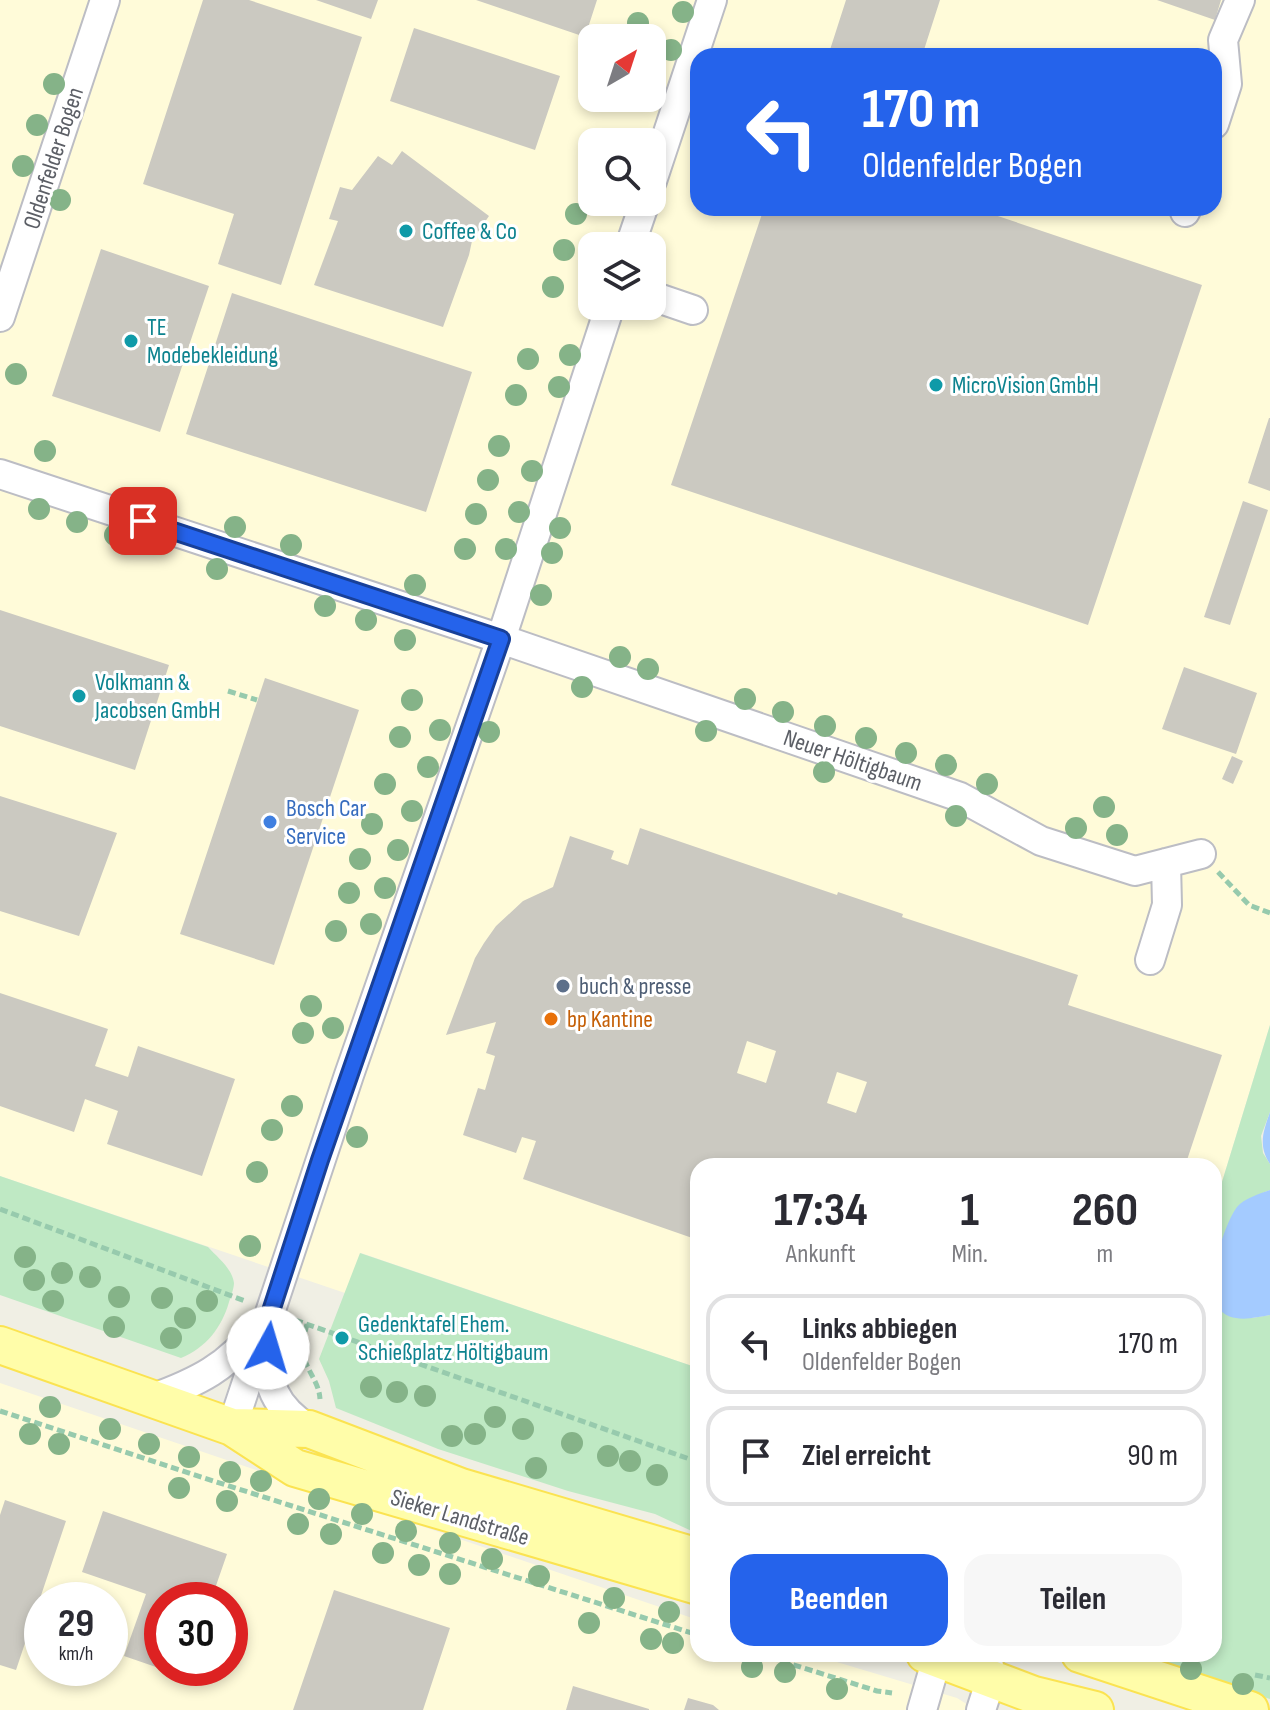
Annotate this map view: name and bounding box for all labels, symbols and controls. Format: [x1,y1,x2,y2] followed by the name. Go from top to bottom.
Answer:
[578,24,666,112] north arrow
[578,24,666,320] map controls
[862,77,980,144] text: 170 m
[730,80,834,184] icon: left
[17,84,90,233] street label: Oldenfelder Bogen
[578,128,666,216] button: search
[862,145,1083,188] text: Oldenfelder Bogen
[422,217,517,246] place label: Coffee & Co
[397,222,415,240] marker: Coffee & Co
[578,232,666,320] button: layers
[147,313,278,370] place label: TE Modebekleidung
[122,332,140,350] marker: TE Modebekleidung
[952,371,1099,400] place label: MicroVision GmbH
[927,376,945,394] marker: MicroVision GmbH
[109,487,177,555] pin
[121,499,165,543] icon: arrive
[94,668,221,725] place label: Volkmann & Jacobsen GmbH
[70,687,88,705] marker: Volkmann & Jacobsen GmbH
[780,723,926,798] street label: Neuer Höltigbaum
[286,794,366,851] place label: Bosch Car Service
[261,813,279,831] marker: Bosch Car Service
[579,972,691,1001] place label: buch & presse
[554,977,572,995] marker: buch & presse
[567,1005,653,1034] place label: bp Kantine
[542,1010,560,1028] marker: bp Kantine
[774,1182,868,1239] text: 17:34
[960,1182,979,1239] text: 1
[1072,1182,1138,1239] text: 260
[786,1239,856,1270] text: Ankunft
[952,1239,988,1270] text: Min.
[1097,1239,1113,1270] text: m
[226,1306,310,1390] position arrow
[358,1310,549,1367] place label: Gedenktafel Ehem. Schießplatz Höltigbaum
[802,1311,957,1347] text: Links abbiegen
[734,1322,778,1366] icon: left
[1118,1326,1178,1362] text: 170 m
[333,1329,351,1347] marker: Gedenktafel Ehem. Schießplatz Höltigbaum
[802,1347,961,1378] text: Oldenfelder Bogen
[734,1434,778,1478] icon: arrive
[802,1438,931,1474] text: Ziel erreicht
[1127,1438,1178,1474] text: 90 m
[387,1483,533,1552] street label: Sieker Landstraße
[730,1554,948,1646] button: Beenden
[964,1554,1182,1646] button: Teilen
[144,1582,248,1686] speed limit sign: 30
[58,1600,94,1648] text: 29
[59,1642,93,1666] text: km/h

